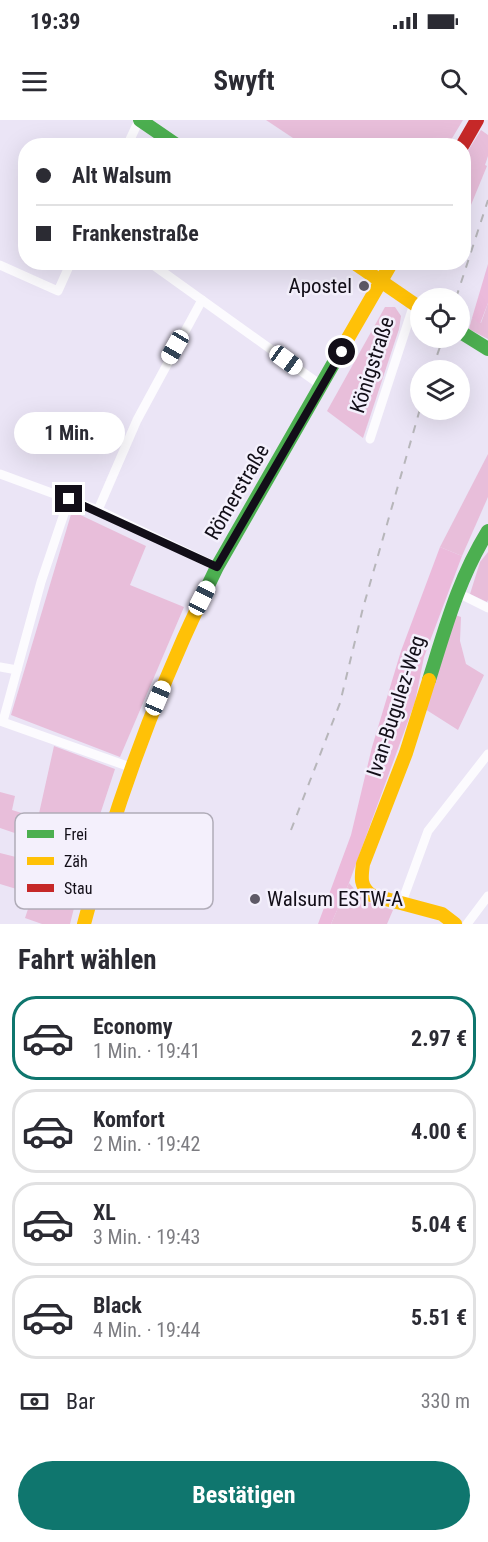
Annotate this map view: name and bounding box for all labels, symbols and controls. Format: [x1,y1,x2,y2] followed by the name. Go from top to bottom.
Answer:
[30,9,81,34] text: 19:39
[18,65,51,98] icon: menu
[214,65,275,97] text: Swyft
[437,65,470,98] icon: search
[72,163,172,188] text: Alt Walsum
[72,221,199,246] text: Frankenstraße
[289,274,352,298] place label: Apostel
[357,279,371,293] marker: Apostel
[410,288,470,420] map controls
[410,288,470,348] button: locate
[345,314,399,416] street label: Königstraße
[158,327,192,367] car
[328,338,355,365] route start
[266,342,306,378] car
[410,360,470,420] button: layers
[14,412,124,454] callout: 1 Min.
[44,421,95,445] text: 1 Min.
[200,440,274,544] street label: Römerstraße
[55,485,82,512] route end
[186,578,218,618] car
[362,633,430,779] street label: Ivan-Bugulez-Weg
[143,678,173,718] car
[15,813,213,909] legend
[64,825,87,844] text: Frei
[64,852,88,871] text: Zäh
[64,879,92,898] text: Stau
[267,887,403,911] place label: Walsum ESTW-A
[248,892,262,906] marker: Walsum ESTW-A
[18,944,157,976] text: Fahrt wählen
[21,1011,75,1065] icon: car
[93,1014,173,1039] text: Economy
[411,1026,467,1051] text: 2.97 €
[93,1039,200,1063] text: 1 Min. · 19:41
[21,1104,75,1158] icon: car
[93,1107,165,1132] text: Komfort
[411,1119,467,1144] text: 4.00 €
[93,1132,200,1156] text: 2 Min. · 19:42
[21,1197,75,1251] icon: car
[93,1200,116,1225] text: XL
[411,1212,467,1237] text: 5.04 €
[93,1225,200,1249] text: 3 Min. · 19:43
[21,1290,75,1344] icon: car
[93,1293,142,1318] text: Black
[411,1305,467,1330] text: 5.51 €
[93,1318,200,1342] text: 4 Min. · 19:44
[18,1385,51,1418] icon: cash
[66,1389,95,1414] text: Bar
[421,1389,470,1413] text: 330 m
[18,1461,470,1530] button: Bestätigen

